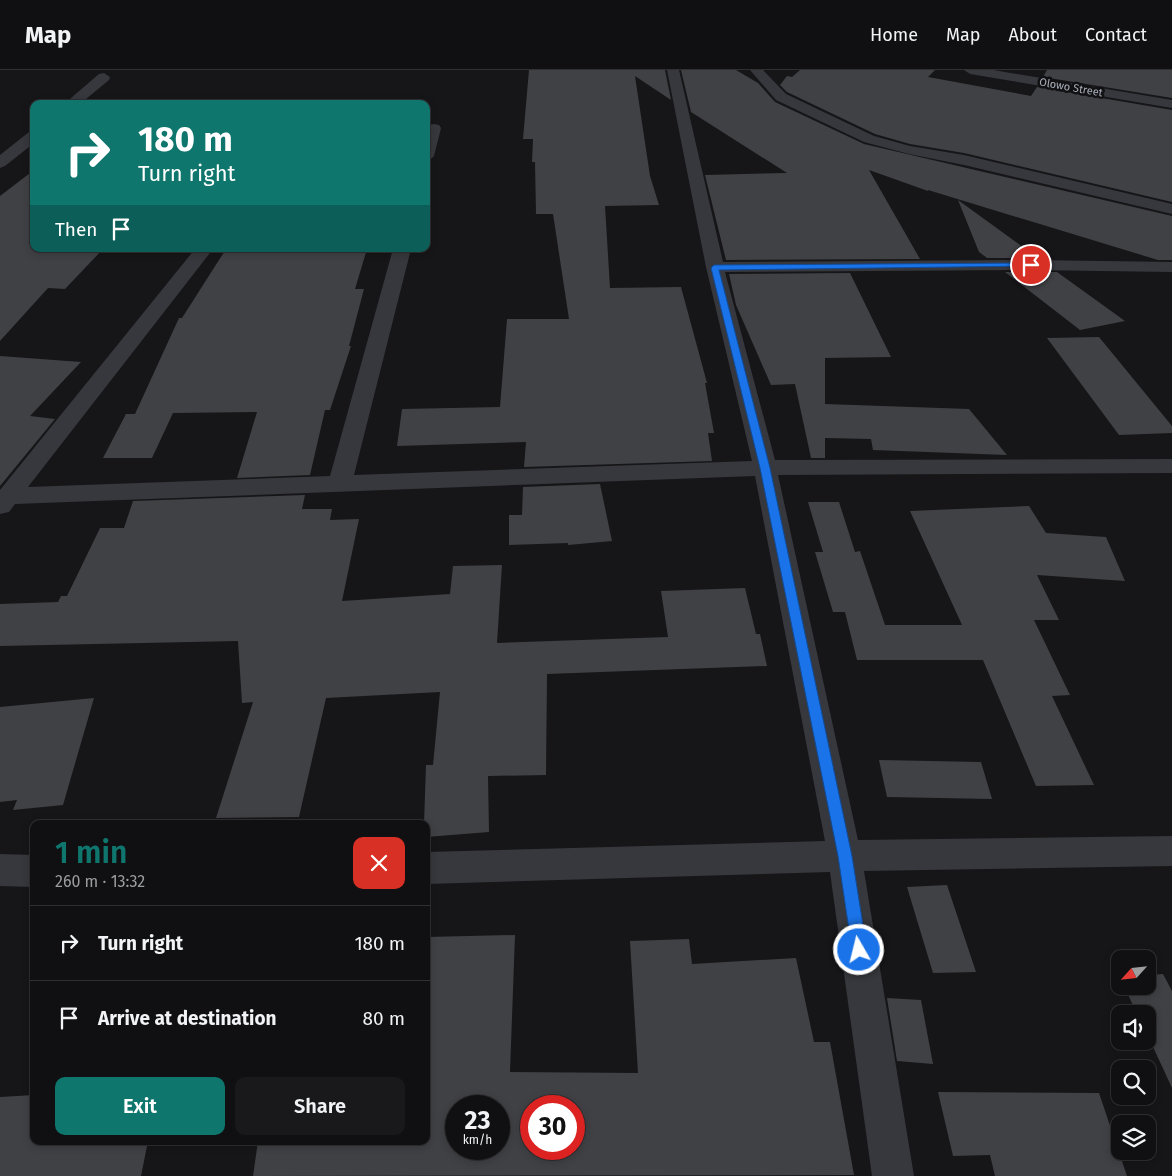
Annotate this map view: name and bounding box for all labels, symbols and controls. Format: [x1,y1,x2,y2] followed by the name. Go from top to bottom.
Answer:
[25,21,71,49] text: Map
[870,24,918,46] text: Home
[946,24,980,46] text: Map
[1008,24,1057,46] text: About
[1085,24,1147,46] text: Contact
[1038,76,1104,99] street label: Olowo Street
[138,118,233,160] text: 180 m
[55,120,120,185] icon: right
[138,160,235,187] text: Turn right
[107,215,135,243] icon: arrive
[55,218,97,241] text: Then
[1010,244,1052,286] pin
[1017,251,1045,279] icon: arrive
[55,835,127,871] text: 1 min
[353,837,405,889] button: close
[55,872,145,891] text: 260 m · 13:32
[832,923,884,975] position arrow
[55,929,83,957] icon: right
[98,932,183,955] text: Turn right
[354,932,405,955] text: 180 m
[1111,950,1156,995] north arrow
[1111,950,1156,1160] map controls
[55,1004,83,1032] icon: arrive
[1111,1005,1156,1050] button: sound
[98,1007,277,1030] text: Arrive at destination
[363,1007,405,1030] text: 80 m
[1111,1060,1156,1105] button: search
[55,1077,225,1135] button: Exit
[235,1077,405,1135] button: Share
[520,1095,585,1160] speed limit sign: 30
[465,1106,490,1136] text: 23
[1111,1115,1156,1160] button: layers
[463,1133,492,1147] text: km/h

